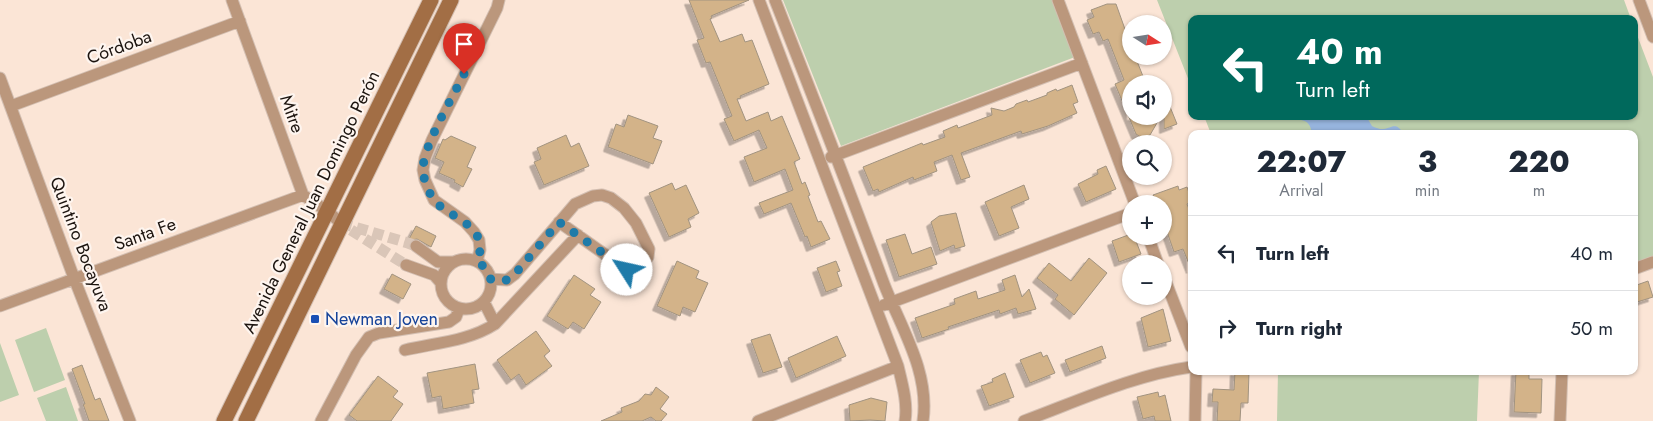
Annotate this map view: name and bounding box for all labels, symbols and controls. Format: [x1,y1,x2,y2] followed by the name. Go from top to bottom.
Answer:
[1122,15,1172,65] north arrow
[1122,15,1172,305] map controls
[83,23,155,71] street label: Córdoba
[443,23,485,74] pin
[1296,27,1383,77] text: 40 m
[450,30,478,58] icon: arrive
[1213,35,1278,100] icon: left
[236,66,386,338] street label: Avenida General Juan Domingo Perón
[1296,73,1370,105] text: Turn left
[1122,75,1172,125] button: sound
[273,91,311,137] street label: Mitre
[1122,135,1172,185] button: search
[1256,140,1346,183] text: 22:07
[1418,140,1437,183] text: 3
[1508,140,1570,183] text: 220
[43,173,119,315] street label: Quintino Bocayuva
[1279,179,1323,202] text: Arrival
[1415,179,1440,202] text: min
[1533,179,1545,202] text: m
[1122,195,1172,245] button: +
[110,211,180,257] street label: Santa Fe
[1213,239,1241,267] icon: left
[1256,240,1329,267] text: Turn left
[1570,240,1613,267] text: 40 m
[600,243,652,295] position arrow
[1122,255,1172,305] button: −
[325,306,438,332] place label: Newman Joven
[309,313,321,325] marker: Newman Joven
[1213,314,1241,342] icon: right
[1256,315,1342,342] text: Turn right
[1570,315,1613,342] text: 50 m

